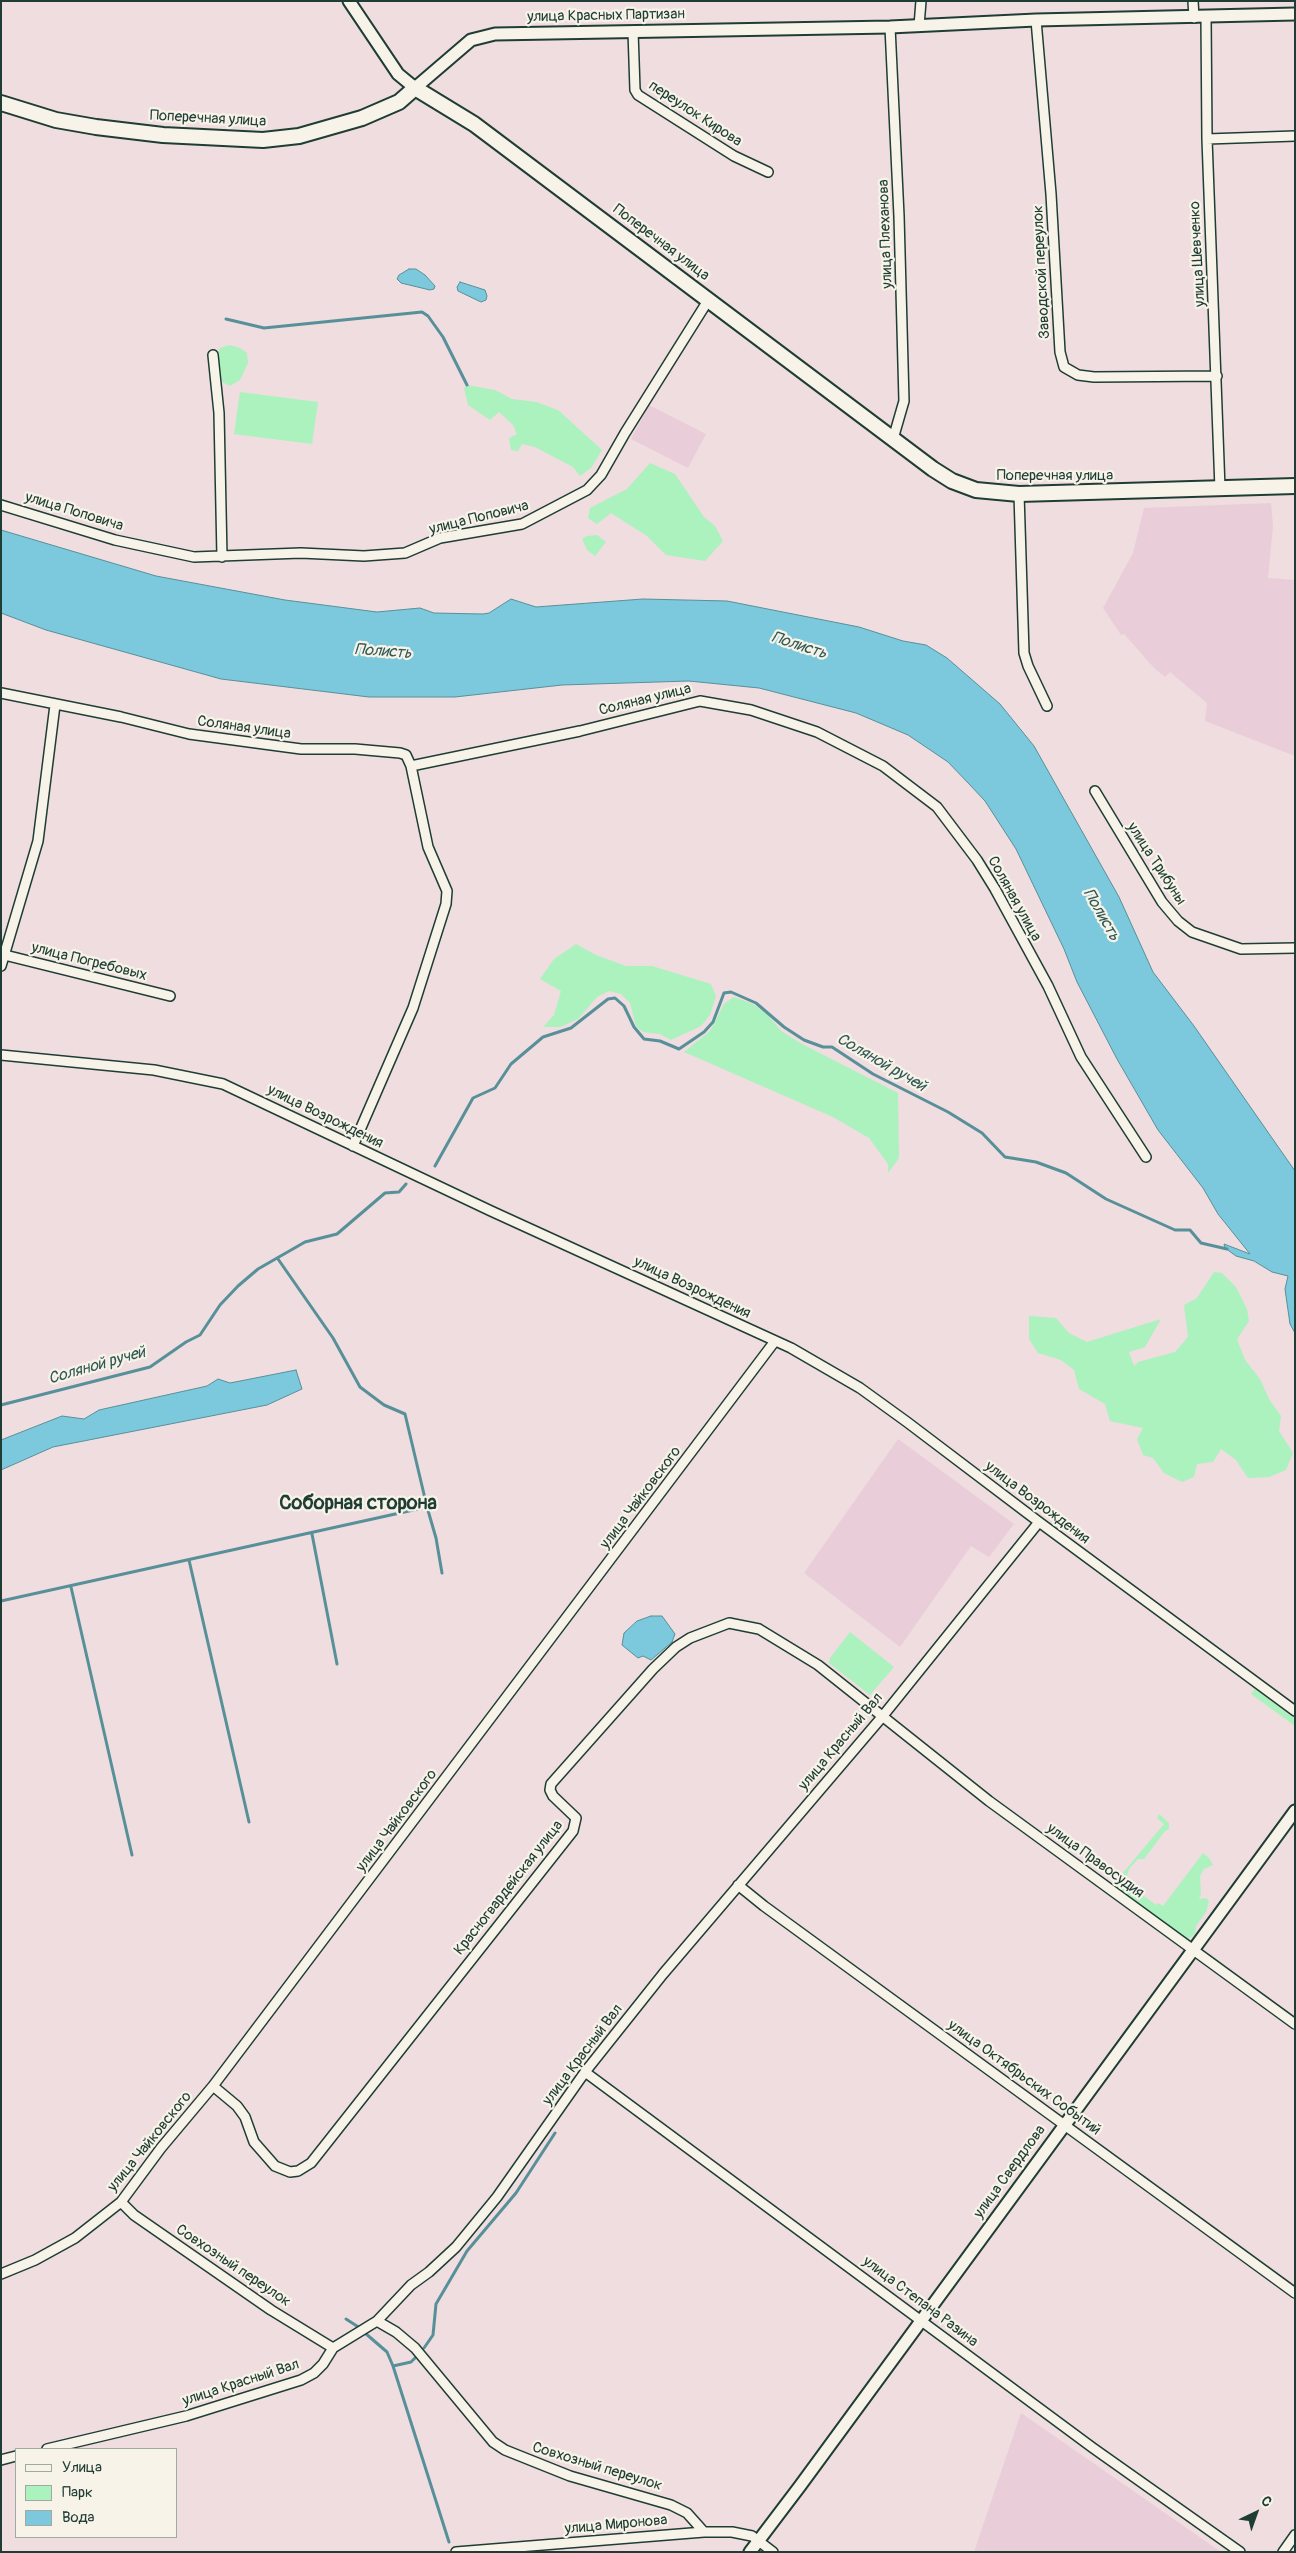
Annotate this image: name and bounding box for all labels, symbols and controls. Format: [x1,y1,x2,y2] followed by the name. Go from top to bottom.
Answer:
[527,6,685,26] street label: улица Красных Партизан
[645,77,745,151] street label: переулок Кирова
[149,107,267,131] street label: Поперечная улица
[875,179,897,289] street label: улица Плеханова
[609,201,713,285] street label: Поперечная улица
[1186,201,1210,307] street label: улица Шевченко
[1030,205,1054,339] street label: Заводской переулок
[997,467,1113,485] street label: Поперечная улица
[23,488,125,536] street label: улица Поповича
[427,497,531,539] street label: улица Поповича
[769,628,829,664] water label: Полисть
[354,640,412,664] water label: Полисть
[597,680,693,720] street label: Соляная улица
[196,713,292,743] street label: Соляная улица
[1123,819,1189,909] street label: улица Трибуны
[983,853,1045,945] street label: Соляная улица
[1078,886,1124,944] water label: Полисть
[29,939,149,985] street label: улица Погребовых
[833,1030,929,1096] water label: Соляной ручей
[264,1081,386,1153] street label: улица Возрождения
[631,1253,753,1323] street label: улица Возрождения
[46,1343,148,1389] water label: Соляной ручей
[597,1443,685,1553] street label: улица Чайковского
[981,1458,1093,1548] street label: улица Возрождения
[279,1492,437,1516] district label: Соборная сторона
[795,1690,887,1794] street label: улица Красный Вал
[353,1766,441,1876] street label: улица Чайковского
[451,1817,567,1959] street label: Красногвардейская улица
[1043,1820,1147,1902] street label: улица Правосудия
[539,2001,627,2109] street label: улица Красный Вал
[944,2016,1104,2140] street label: улица Октябрьских Событий
[104,2088,196,2196] street label: улица Чайковского
[970,2122,1050,2222] street label: улица Свердлова
[172,2221,294,2311] street label: Совхозный переулок
[859,2253,981,2351] street label: улица Степана Разина
[180,2356,302,2410] street label: улица Красный Вал
[530,2439,664,2495] street label: Совхозный переулок
[15,2448,178,2538] legend
[62,2458,102,2477] text: Улица
[62,2483,93,2502] text: Парк
[1231,2488,1281,2538] north arrow
[1257,2492,1275,2511] text: С
[62,2508,95,2527] text: Вода
[564,2512,668,2538] street label: улица Миронова

